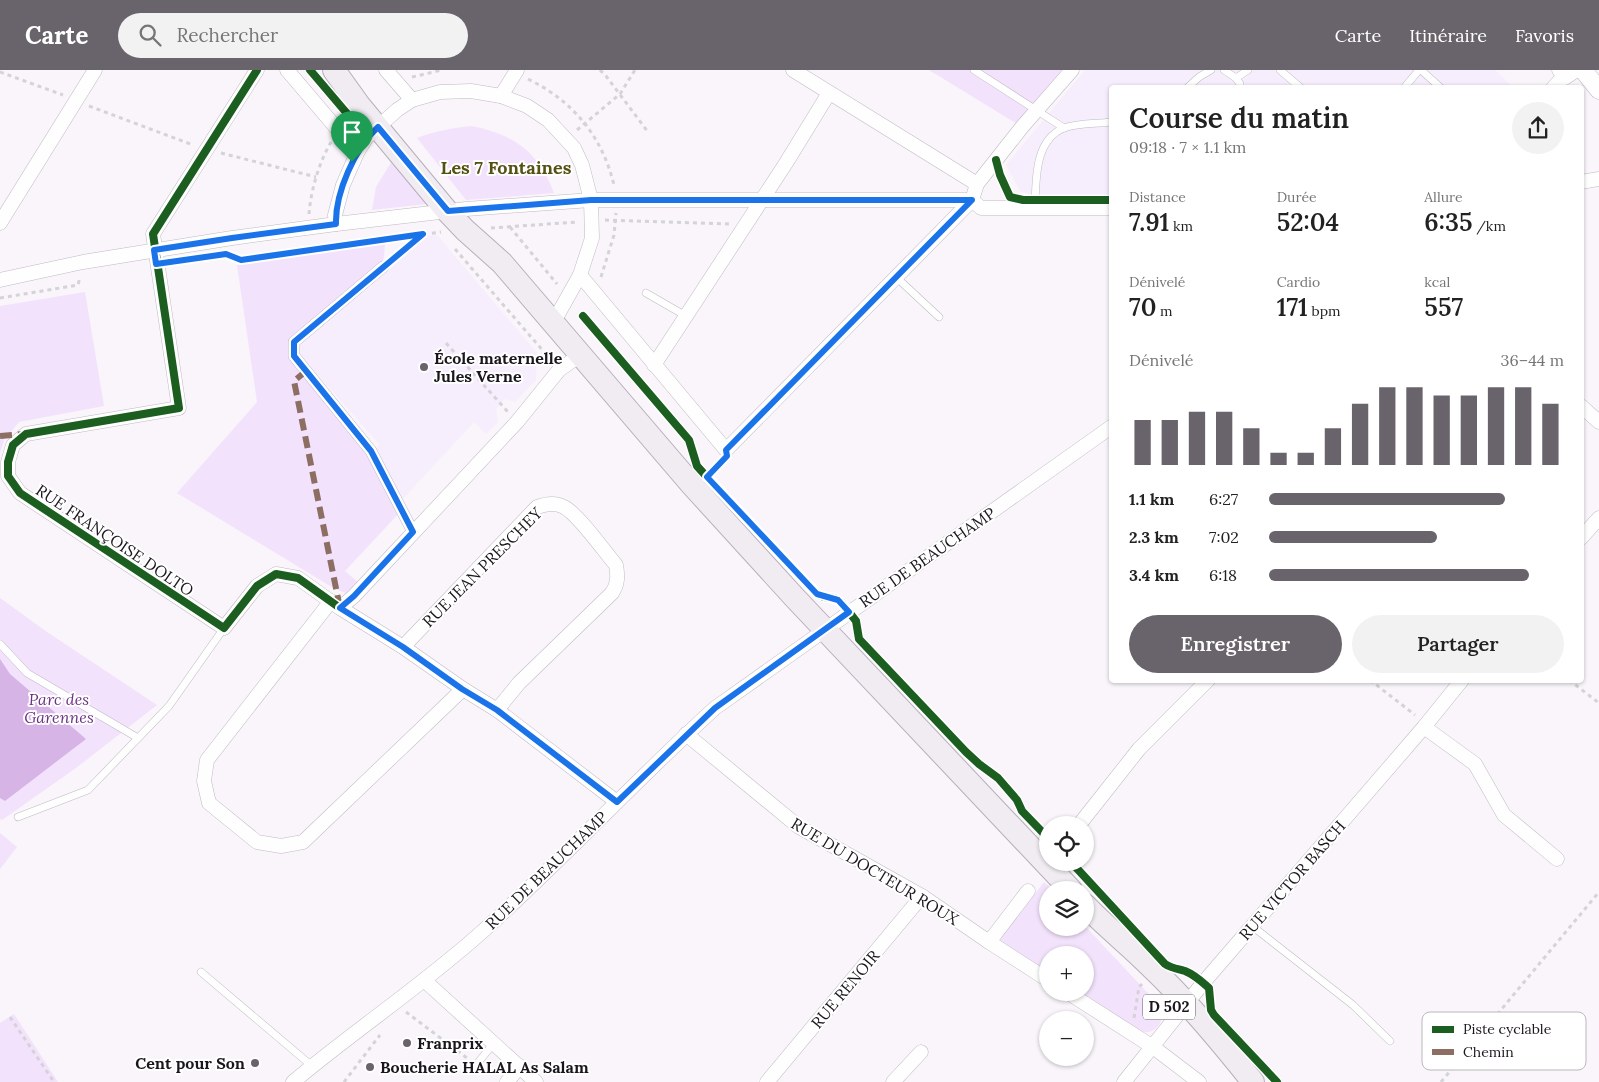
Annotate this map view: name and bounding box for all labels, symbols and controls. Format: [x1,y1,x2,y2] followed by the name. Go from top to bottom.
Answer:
[118,13,468,58] search box
[25,20,88,51] text: Carte
[136,21,164,49] icon: search
[176,23,278,47] text: Rechercher
[1335,24,1381,47] text: Carte
[1409,24,1487,47] text: Itinéraire
[1515,24,1574,47] text: Favoris
[1129,100,1349,136] text: Course du matin
[1512,102,1564,154] button: share
[331,111,373,162] pin
[338,118,366,146] icon: arrive
[1129,137,1246,157] text: 09:18 · 7 × 1.1 km
[441,156,572,179] district label: Les 7 Fontaines
[1129,188,1186,206] text: Distance
[1277,188,1317,206] text: Durée
[1424,188,1463,206] text: Allure
[1129,206,1169,238] text: 7.91
[1277,206,1339,238] text: 52:04
[1424,206,1473,238] text: 6:35
[1169,217,1193,235] text: km
[1473,217,1506,235] text: /km
[1129,273,1185,291] text: Dénivelé
[1277,273,1320,291] text: Cardio
[1424,273,1450,291] text: kcal
[1129,291,1156,323] text: 70
[1277,291,1308,323] text: 171
[1424,291,1463,323] text: 557
[1156,302,1173,320] text: m
[1308,302,1341,320] text: bpm
[434,348,563,386] place label: École maternelle Jules Verne
[1129,350,1194,370] text: Dénivelé
[1501,350,1564,370] text: 36–44 m
[418,361,430,373] marker: École maternelle Jules Verne
[32,480,198,600] street label: RUE FRANÇOISE DOLTO
[1129,489,1174,509] text: 1.1 km
[1209,489,1238,509] text: 6:27
[418,502,547,631] street label: RUE JEAN PRESCHEY
[855,502,999,612] street label: RUE DE BEAUCHAMP
[1129,527,1179,547] text: 2.3 km
[1209,527,1239,547] text: 7:02
[1129,565,1179,585] text: 3.4 km
[1209,565,1237,585] text: 6:18
[1129,615,1342,673] button: Enregistrer
[1352,615,1564,673] button: Partager
[24,689,94,727] park label: Parc des Garennes
[481,806,611,933] street label: RUE DE BEAUCHAMP
[788,813,963,929] street label: RUE DU DOCTEUR ROUX
[1039,816,1094,1066] map controls
[1039,816,1094,871] button: locate
[1235,816,1349,944] street label: RUE VICTOR BASCH
[1039,881,1094,936] button: layers
[806,945,884,1032] street label: RUE RENOIR
[1039,946,1094,1001] button: +
[1143,994,1195,1020] road number: D 502
[1039,1011,1094,1066] button: −
[1422,1012,1586,1070] legend
[1463,1020,1552,1038] text: Piste cyclable
[417,1033,484,1053] place label: Franprix
[401,1037,413,1049] marker: Franprix
[1463,1043,1514,1061] text: Chemin
[135,1053,245,1073] place label: Cent pour Son
[249,1057,261,1069] marker: Cent pour Son
[380,1057,589,1077] place label: Boucherie HALAL As Salam
[364,1061,376,1073] marker: Boucherie HALAL As Salam

